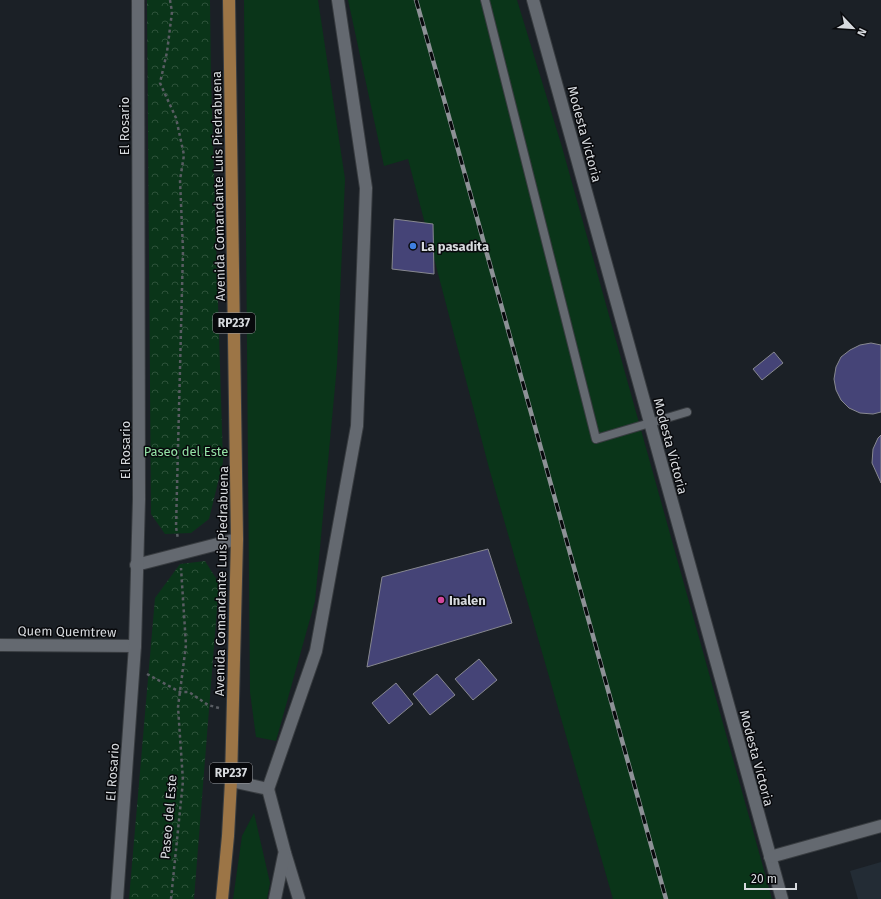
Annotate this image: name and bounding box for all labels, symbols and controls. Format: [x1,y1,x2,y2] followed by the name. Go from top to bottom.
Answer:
[833,8,873,48] north arrow
[854,26,869,38] text: N
[209,71,228,301] street label: Avenida Comandante Luis Piedrabuena
[564,85,605,184] street label: Modesta Victoria
[117,97,132,155] street label: El Rosario
[421,239,489,254] place label: La pasadita
[408,241,418,251] marker: La pasadita
[213,313,255,333] road number: RP237
[650,397,691,496] street label: Modesta Victoria
[118,421,133,479] street label: El Rosario
[144,444,228,459] park label: Paseo del Este
[212,466,231,696] street label: Avenida Comandante Luis Piedrabuena
[449,593,486,608] place label: Inalen
[436,595,446,605] marker: Inalen
[18,623,117,640] street label: Quem Quemtrew
[736,709,777,808] street label: Modesta Victoria
[103,742,122,802] street label: El Rosario
[210,763,252,783] road number: RP237
[157,774,180,860] street label: Paseo del Este
[745,865,796,891] scale bar
[751,872,777,886] text: 20 m

